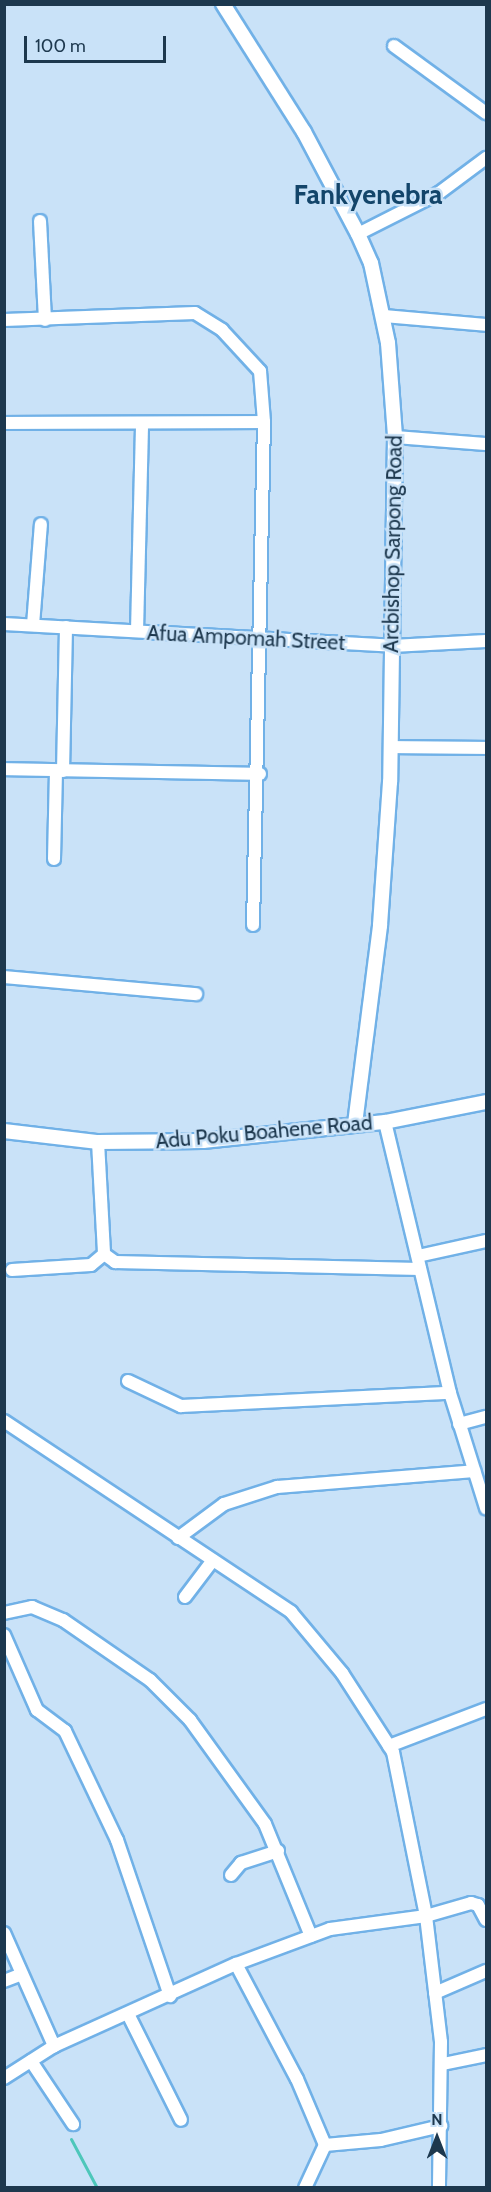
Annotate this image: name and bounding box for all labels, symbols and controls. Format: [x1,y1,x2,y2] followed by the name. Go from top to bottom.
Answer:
[27,24,170,62] scale bar
[35,35,86,57] text: 100 m
[293,179,443,211] district label: Fankyenebra
[379,435,407,653] street label: Arcbishop Sarpong Road
[146,620,346,656] street label: Afua Ampomah Street
[155,1110,373,1154] street label: Adu Poku Boahene Road
[407,2108,467,2168] north arrow
[431,2110,443,2129] text: N

